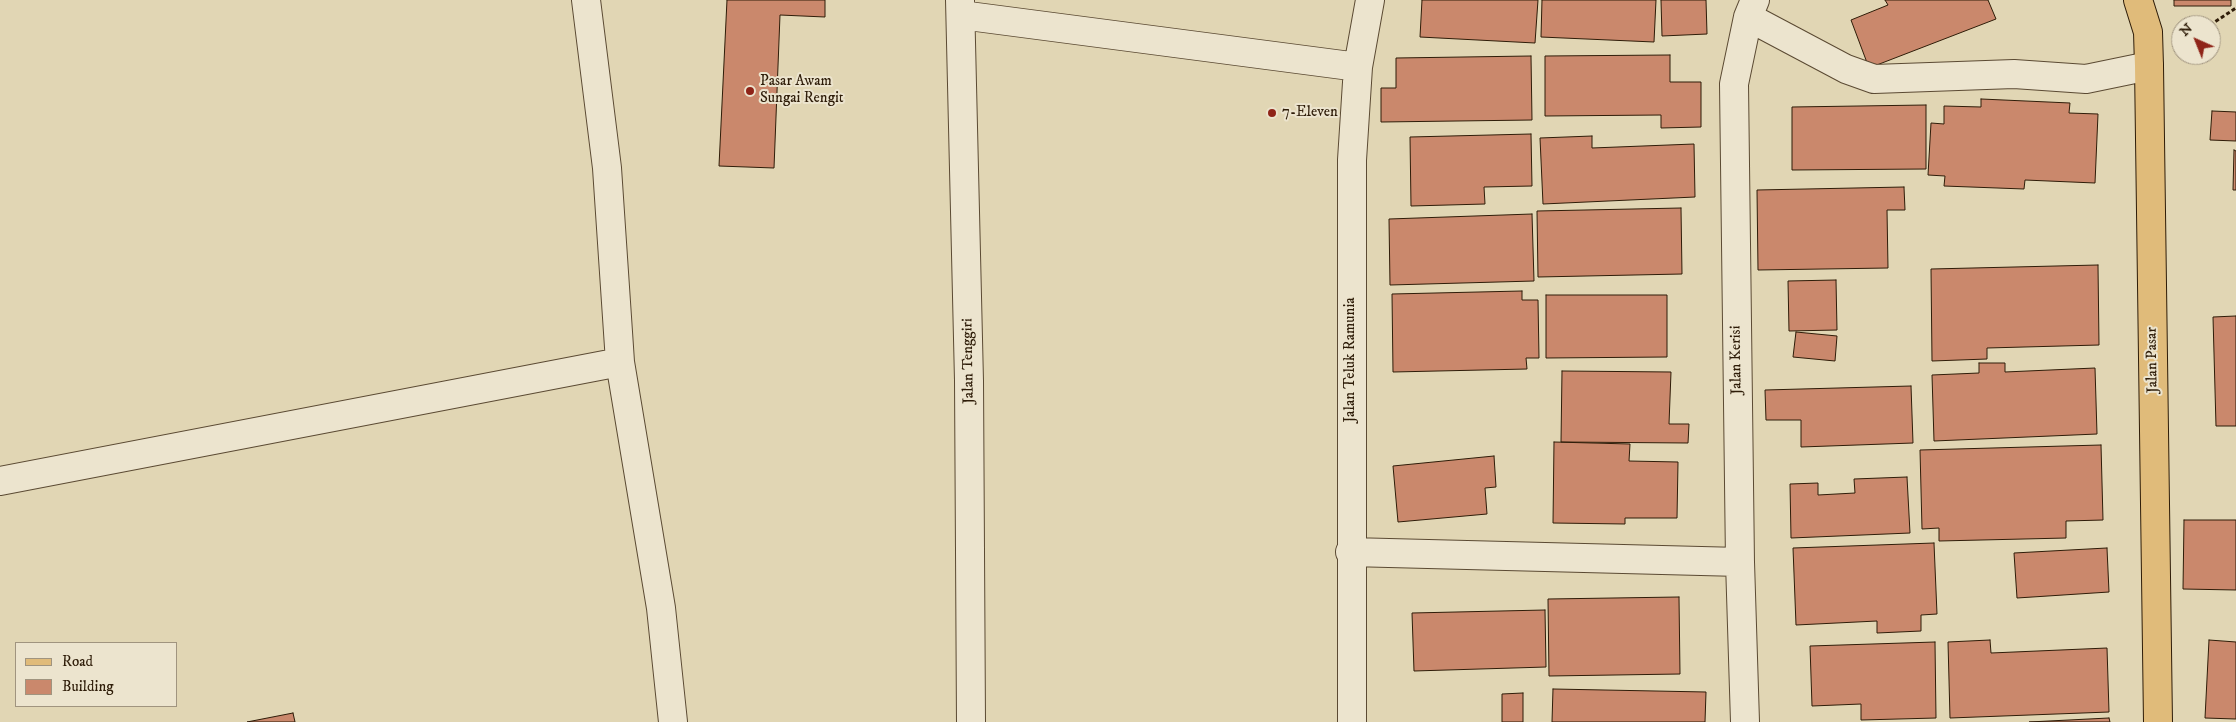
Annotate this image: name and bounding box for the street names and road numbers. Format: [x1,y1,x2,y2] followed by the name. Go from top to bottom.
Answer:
[1342,297,1360,423] street label: Jalan Teluk Ramunia
[959,318,979,404] street label: Jalan Tenggiri
[1727,325,1747,395] street label: Jalan Kerisi
[2143,327,2163,393] street label: Jalan Pasar

